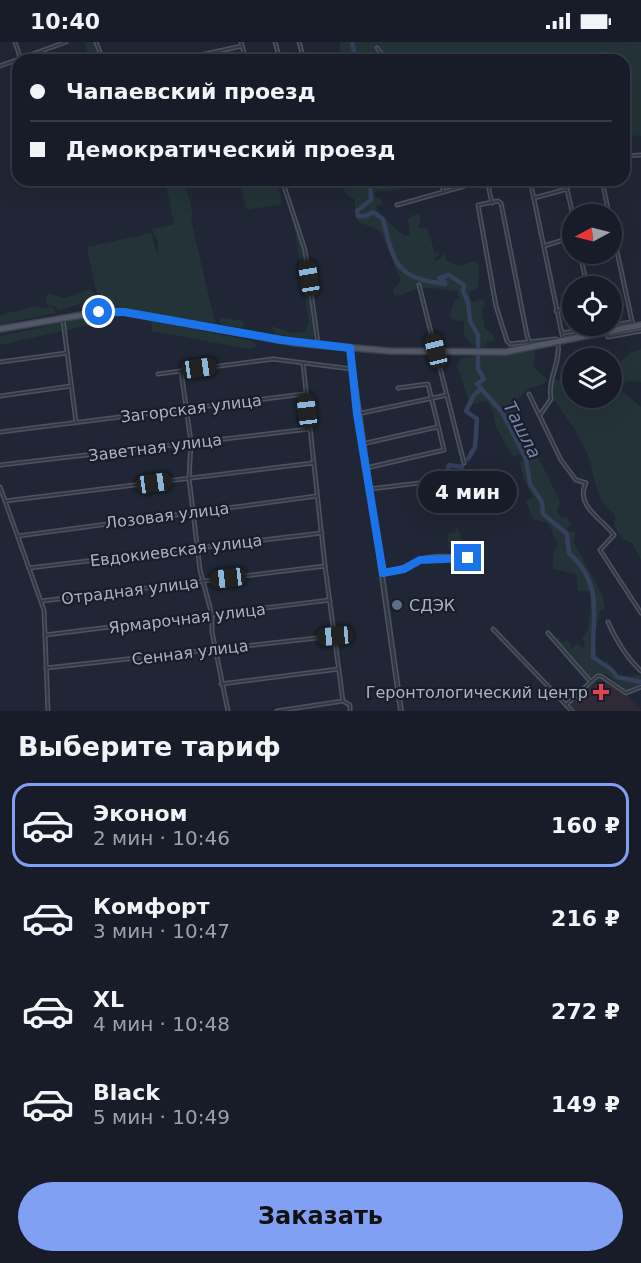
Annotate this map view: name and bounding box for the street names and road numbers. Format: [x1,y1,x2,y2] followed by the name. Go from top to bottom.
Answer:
[119,390,263,427] street label: Загорская улица
[87,430,223,465] street label: Заветная улица
[104,498,230,533] street label: Лозовая улица
[89,530,263,570] street label: Евдокиевская улица
[60,573,200,608] street label: Отрадная улица
[107,599,267,638] street label: Ярмарочная улица
[131,636,249,669] street label: Сенная улица

